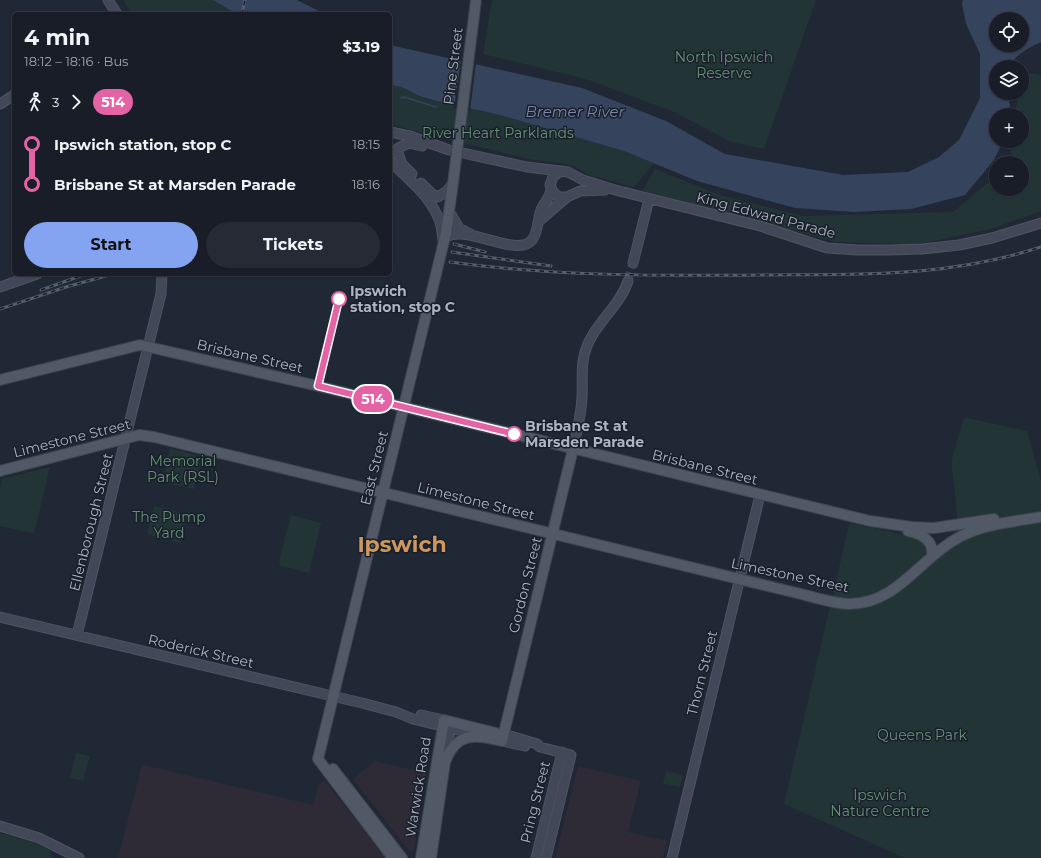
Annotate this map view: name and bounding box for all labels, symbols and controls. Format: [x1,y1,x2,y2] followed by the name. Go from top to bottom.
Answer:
[989,12,1029,196] map controls
[989,12,1029,52] button: locate
[24,24,90,51] text: 4 min
[439,26,467,106] street label: Pine Street
[342,37,380,56] text: $3.19
[675,48,773,82] park label: North Ipswich Reserve
[24,53,128,69] text: 18:12 – 18:16 · Bus
[989,60,1029,100] button: layers
[24,91,46,113] icon: walk
[65,91,87,113] icon: forward
[101,93,125,111] text: 514
[52,94,59,110] text: 3
[526,102,625,121] water label: Bremer River
[989,108,1029,148] button: +
[422,124,574,142] park label: River Heart Parklands
[54,135,231,154] text: Ipswich station, stop C
[352,136,380,152] text: 18:15
[989,156,1029,196] button: −
[54,175,296,194] text: Brisbane St at Marsden Parade
[352,176,380,192] text: 18:16
[694,188,838,242] street label: King Edward Parade
[24,222,198,268] button: Start
[206,222,380,268] button: Tickets
[350,282,455,316] place label: Ipswich station, stop C
[331,291,347,307] marker: Ipswich station, stop C
[195,335,305,377] street label: Brisbane Street
[350,386,396,412] line badge: 514
[361,390,385,408] text: 514
[11,415,133,461] street label: Limestone Street
[525,417,644,451] place label: Brisbane St at Marsden Parade
[506,426,522,442] marker: Brisbane St at Marsden Parade
[356,429,392,507] street label: East Street
[650,445,760,489] street label: Brisbane Street
[65,451,117,593] street label: Ellenborough Street
[147,452,219,486] park label: Memorial Park (RSL)
[415,478,537,524] street label: Limestone Street
[132,508,206,542] park label: The Pump Yard
[357,531,447,558] district label: Ipswich
[504,535,546,635] street label: Gordon Street
[729,554,851,596] street label: Limestone Street
[683,628,721,718] street label: Thorn Street
[146,630,256,672] street label: Roderick Street
[877,726,968,744] park label: Queens Park
[401,736,435,838] street label: Warwick Road
[516,759,554,845] street label: Pring Street
[830,786,930,820] park label: Ipswich Nature Centre

